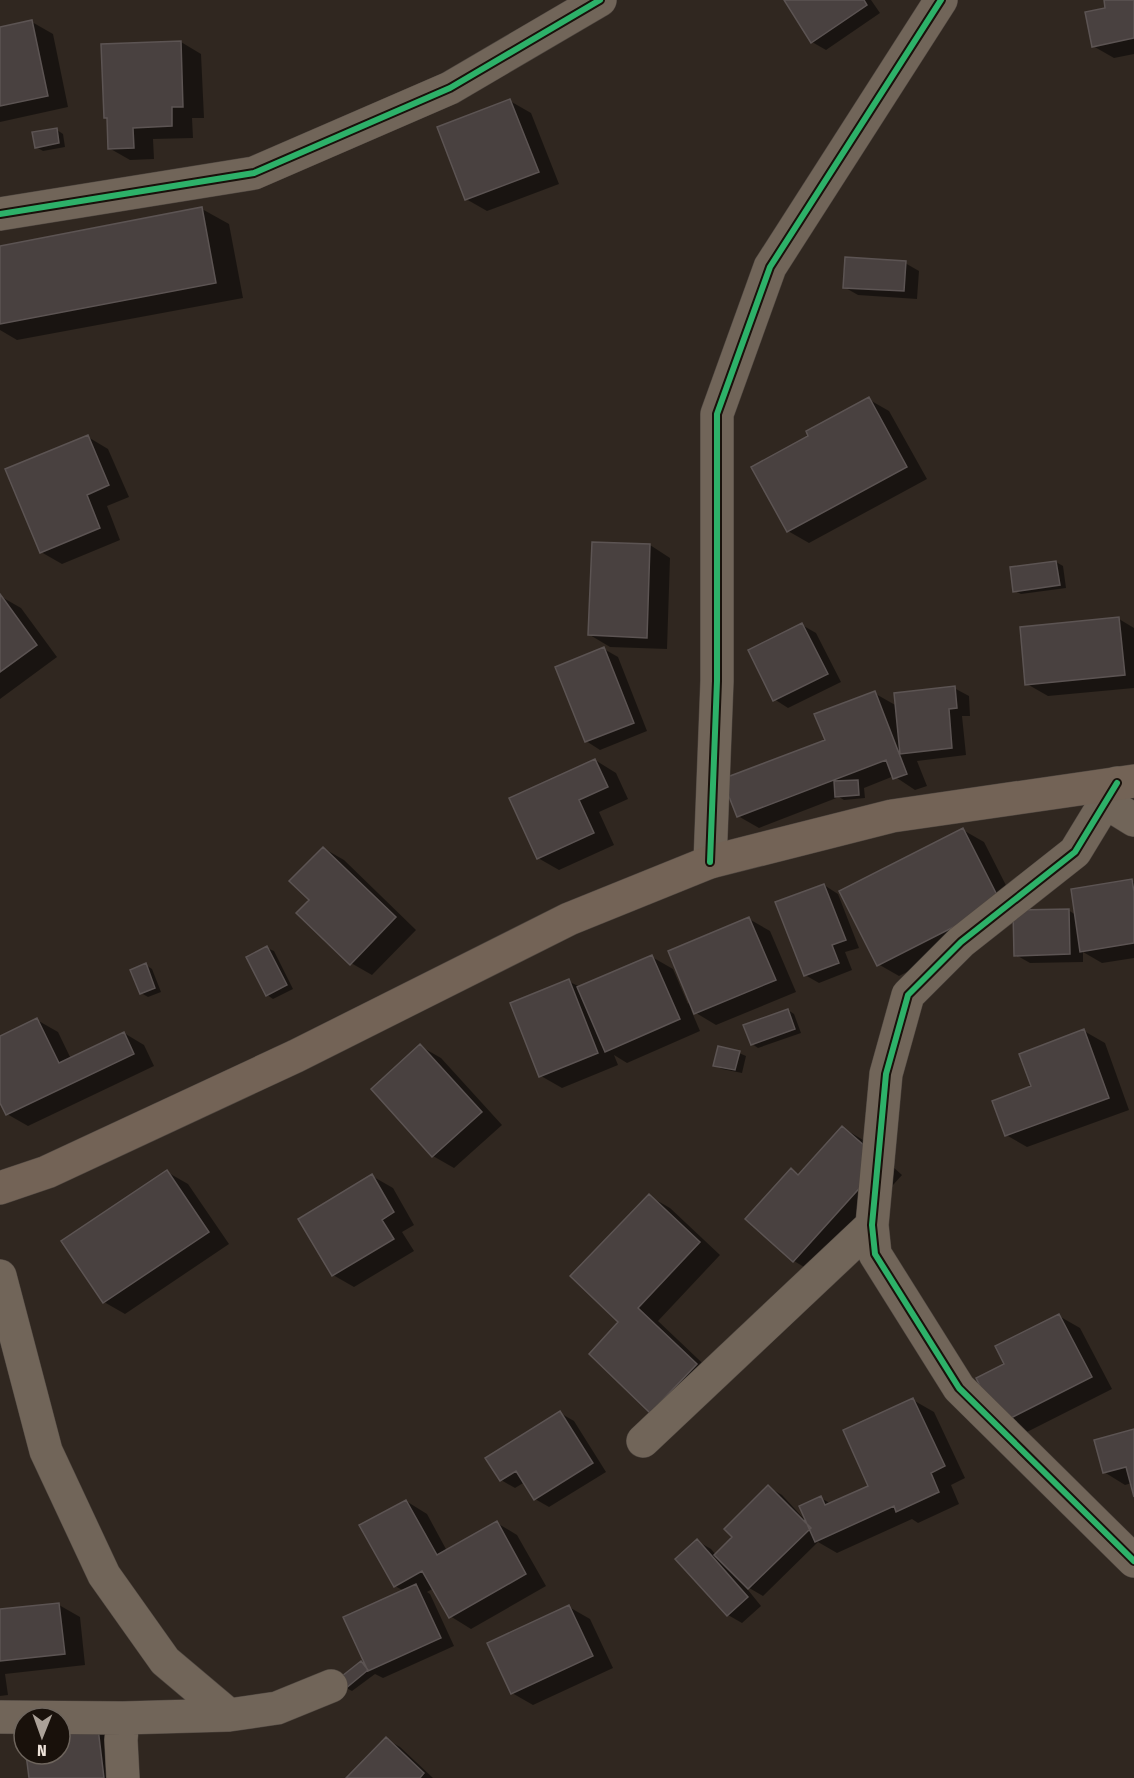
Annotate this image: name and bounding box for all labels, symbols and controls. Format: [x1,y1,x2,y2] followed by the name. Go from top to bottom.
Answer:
[12,1706,72,1766] north arrow
[37,1741,47,1760] text: N

